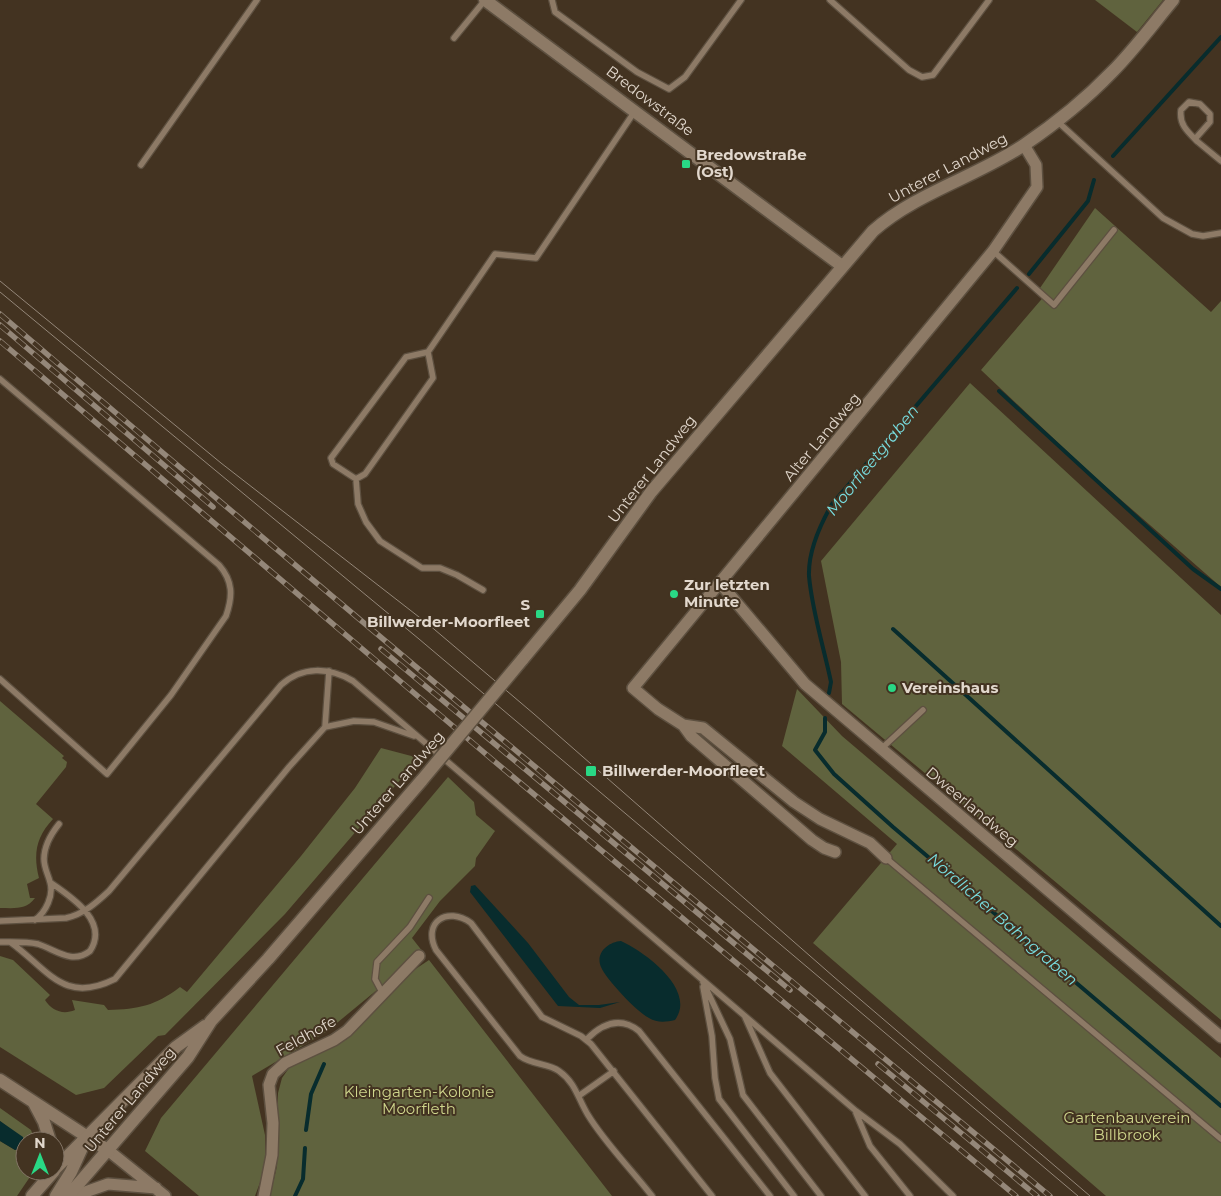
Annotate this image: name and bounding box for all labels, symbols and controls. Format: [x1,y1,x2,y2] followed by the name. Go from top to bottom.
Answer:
[602,61,698,140] street label: Bredowstraße
[885,128,1011,207] street label: Unterer Landweg
[696,145,807,181] place label: Bredowstraße (Ost)
[680,158,692,170] marker: Bredowstraße (Ost)
[779,389,864,485] street label: Alter Landweg
[822,401,923,519] water label: Moorfleetgraben
[603,411,700,527] street label: Unterer Landweg
[684,575,770,611] place label: Zur letzten Minute
[668,588,680,600] marker: Zur letzten Minute
[367,595,530,631] place label: S Billwerder-Moorfleet
[534,608,546,620] marker: S Billwerder-Moorfleet
[901,678,998,697] place label: Vereinshaus
[886,682,898,694] marker: Vereinshaus
[347,727,448,839] street label: Unterer Landweg
[602,761,766,780] place label: Billwerder-Moorfleet
[922,762,1022,851] street label: Dweerlandweg
[584,764,598,778] marker: Billwerder-Moorfleet
[924,849,1082,990] water label: Nördlicher Bahngraben
[272,1011,339,1060] street label: Feldhofe
[80,1043,179,1156] street label: Unterer Landweg
[344,1082,494,1118] park label: Kleingarten-Kolonie Moorfleth
[1064,1108,1190,1144] park label: Gartenbauverein Billbrook
[15,1131,65,1181] north arrow
[34,1134,46,1152] text: N

